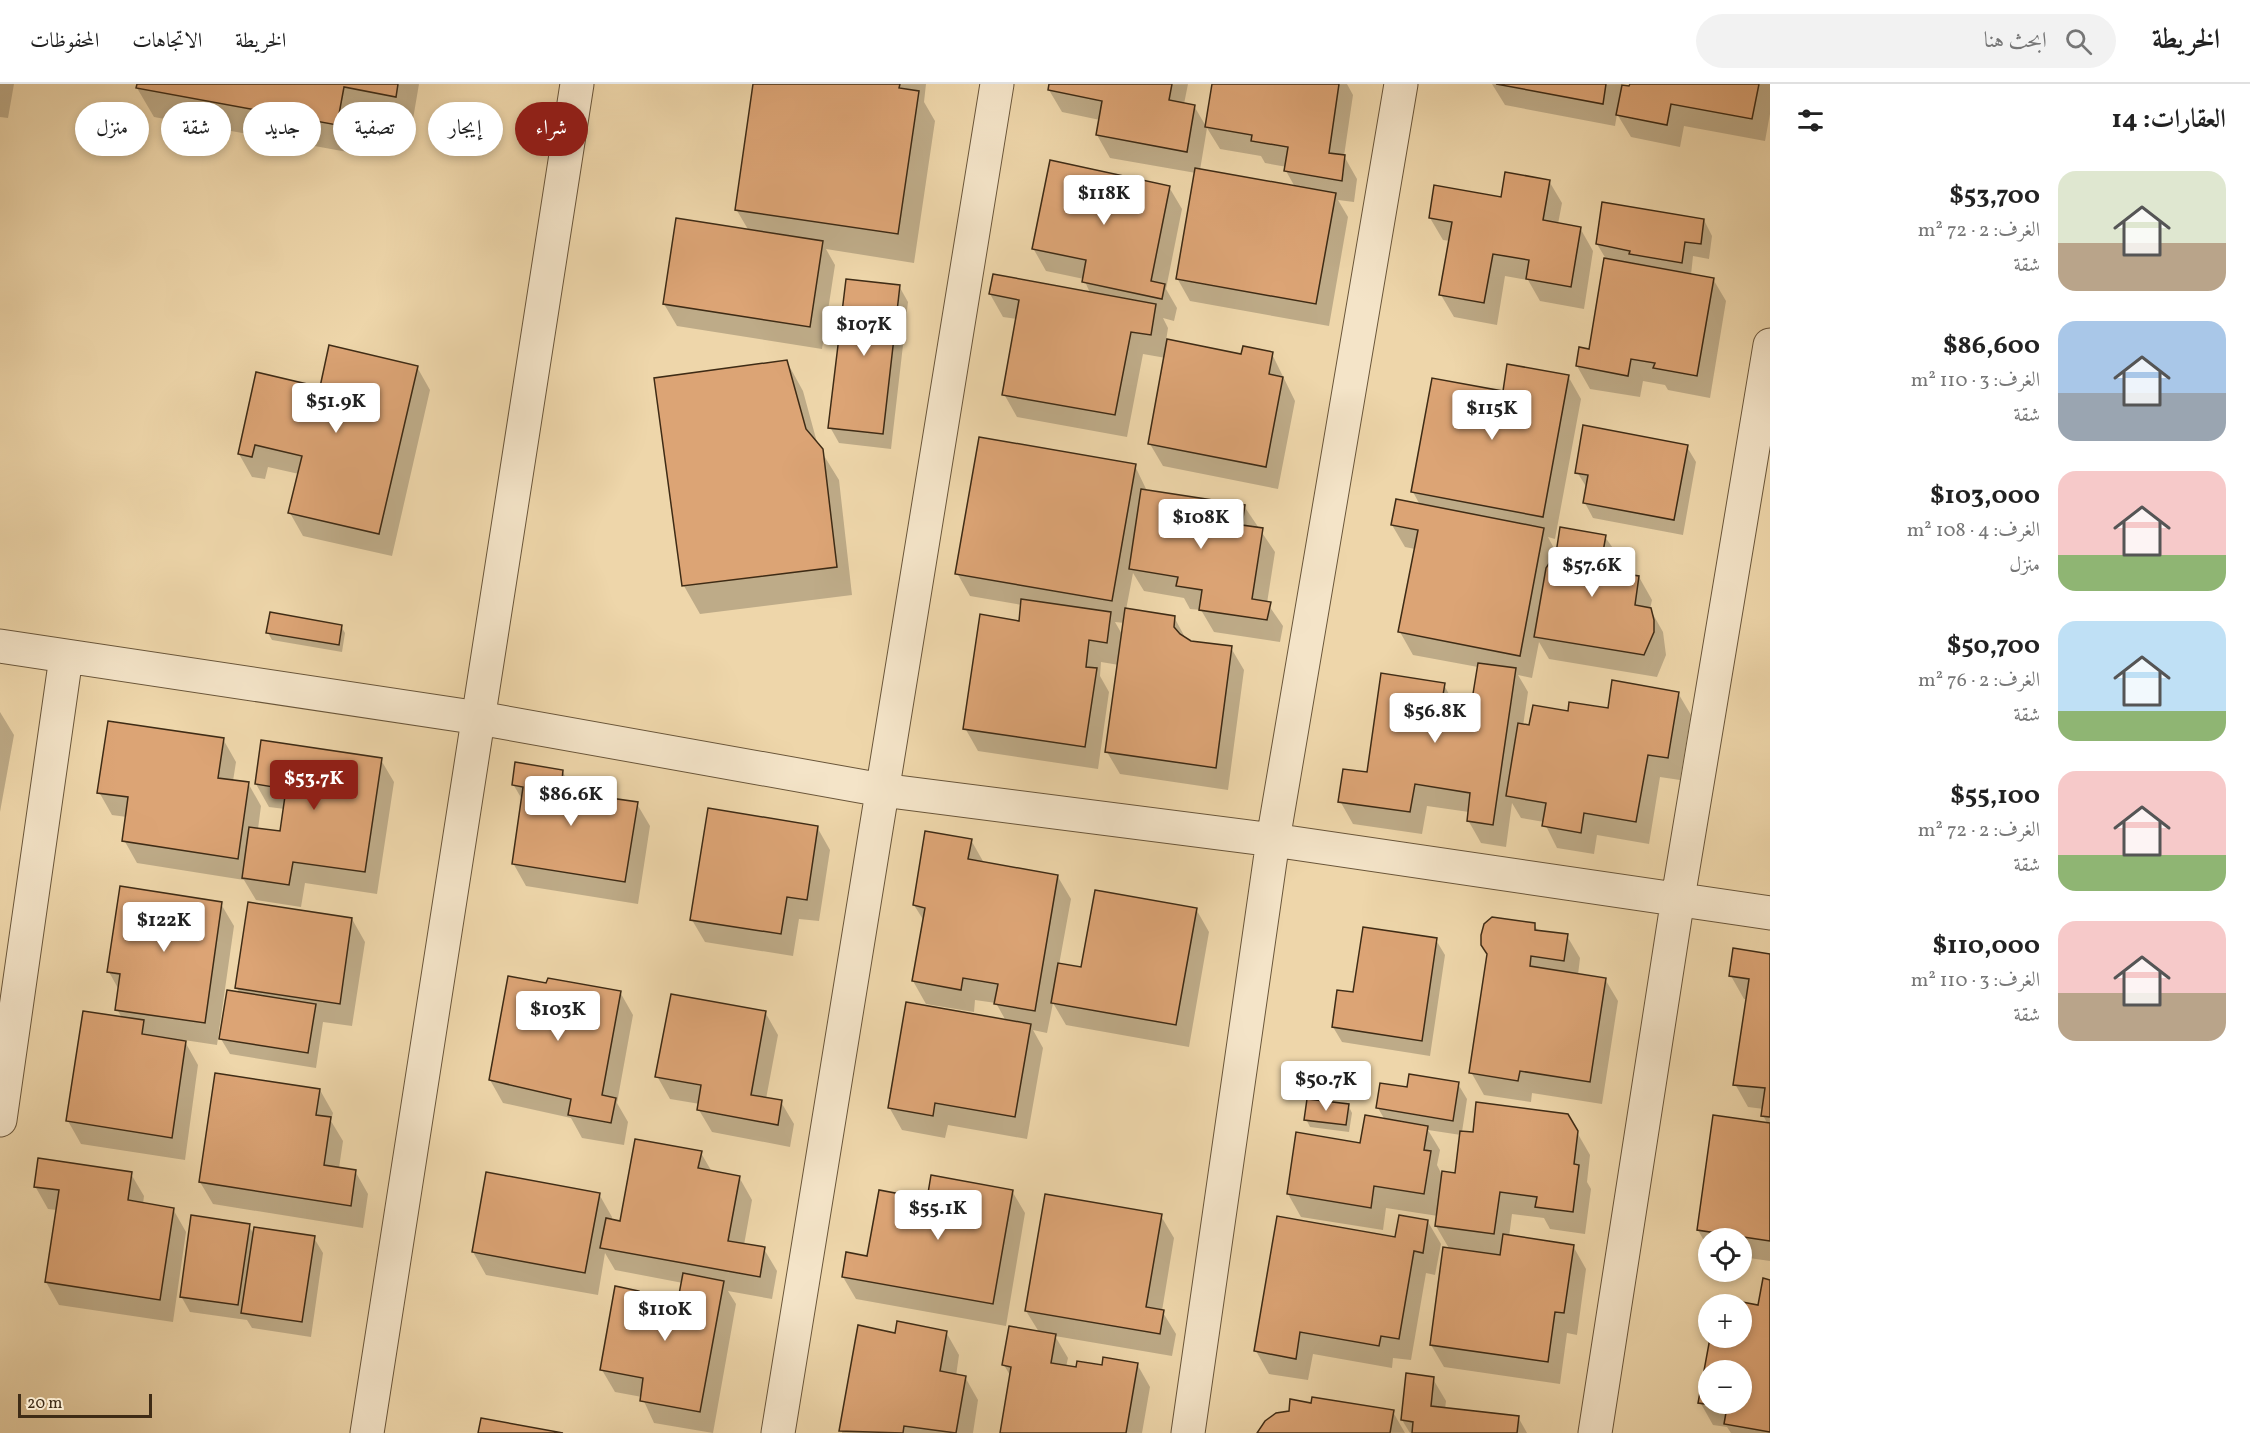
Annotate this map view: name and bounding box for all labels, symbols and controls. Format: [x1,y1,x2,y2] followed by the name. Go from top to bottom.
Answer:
[1696,14,2116,68] search box
[2152,21,2220,60] text: الخريطة
[2062,25,2095,58] icon: search
[1984,26,2047,57] text: ابحث هنا
[30,27,99,56] text: المحفوظات
[132,27,202,56] text: الاتجاهات
[235,27,286,56] text: الخريطة
[75,102,149,156] chip: منزل
[161,102,231,156] chip: شقة
[243,102,321,156] chip: جديد
[333,102,416,156] chip: تصفية
[428,102,503,156] chip: إيجار
[515,102,588,156] chip: شراء
[2112,102,2226,138] text: العقارات: 14
[1794,104,1827,137] icon: filters
[1062,175,1146,226] pin: $118K
[1949,178,2040,214] text: $53,700
[1078,180,1130,208] text: $118K
[2106,195,2178,267] icon: home
[1918,217,2040,245] text: الغرف: 2 · 72 m²
[2014,252,2040,280] text: شقة
[822,306,906,357] pin: $107K
[836,311,892,339] text: $107K
[1943,328,2040,364] text: $86,600
[2106,345,2178,417] icon: home
[1911,367,2040,395] text: الغرف: 3 · 110 m²
[287,383,385,434] pin: $51.9K
[306,388,366,416] text: $51.9K
[1450,390,1534,441] pin: $115K
[1466,395,1518,423] text: $115K
[2014,402,2040,430] text: شقة
[1930,478,2040,514] text: $103,000
[2106,495,2178,567] icon: home
[1159,499,1243,550] pin: $108K
[1173,504,1229,532] text: $108K
[1907,517,2040,545] text: الغرف: 4 · 108 m²
[1543,547,1641,598] pin: $57.6K
[1562,552,1622,580] text: $57.6K
[2009,552,2040,580] text: منزل
[1947,628,2040,664] text: $50,700
[2106,645,2178,717] icon: home
[1918,667,2040,695] text: الغرف: 2 · 76 m²
[1386,693,1484,744] pin: $56.8K
[1404,698,1466,726] text: $56.8K
[2014,702,2040,730] text: شقة
[265,760,363,811] pin: $53.7K
[284,765,344,793] text: $53.7K
[522,776,620,827] pin: $86.6K
[1950,778,2040,814] text: $55,100
[539,781,603,809] text: $86.6K
[2106,795,2178,867] icon: home
[1918,817,2040,845] text: الغرف: 2 · 72 m²
[2014,852,2040,880] text: شقة
[122,902,206,953] pin: $122K
[137,907,191,935] text: $122K
[1933,928,2040,964] text: $110,000
[2106,945,2178,1017] icon: home
[1911,967,2040,995] text: الغرف: 3 · 110 m²
[516,991,600,1042] pin: $103K
[530,996,586,1024] text: $103K
[2014,1002,2040,1030] text: شقة
[1277,1061,1375,1112] pin: $50.7K
[1295,1066,1357,1094] text: $50.7K
[889,1190,987,1241] pin: $55.1K
[909,1195,967,1223] text: $55.1K
[1698,1228,1752,1414] map controls
[1698,1228,1752,1282] button: locate
[623,1291,707,1342] pin: $110K
[1698,1294,1752,1348] button: +
[638,1296,692,1324] text: $110K
[1698,1360,1752,1414] button: −
[18,1391,152,1418] scale bar
[27,1393,62,1415] text: 20 m

